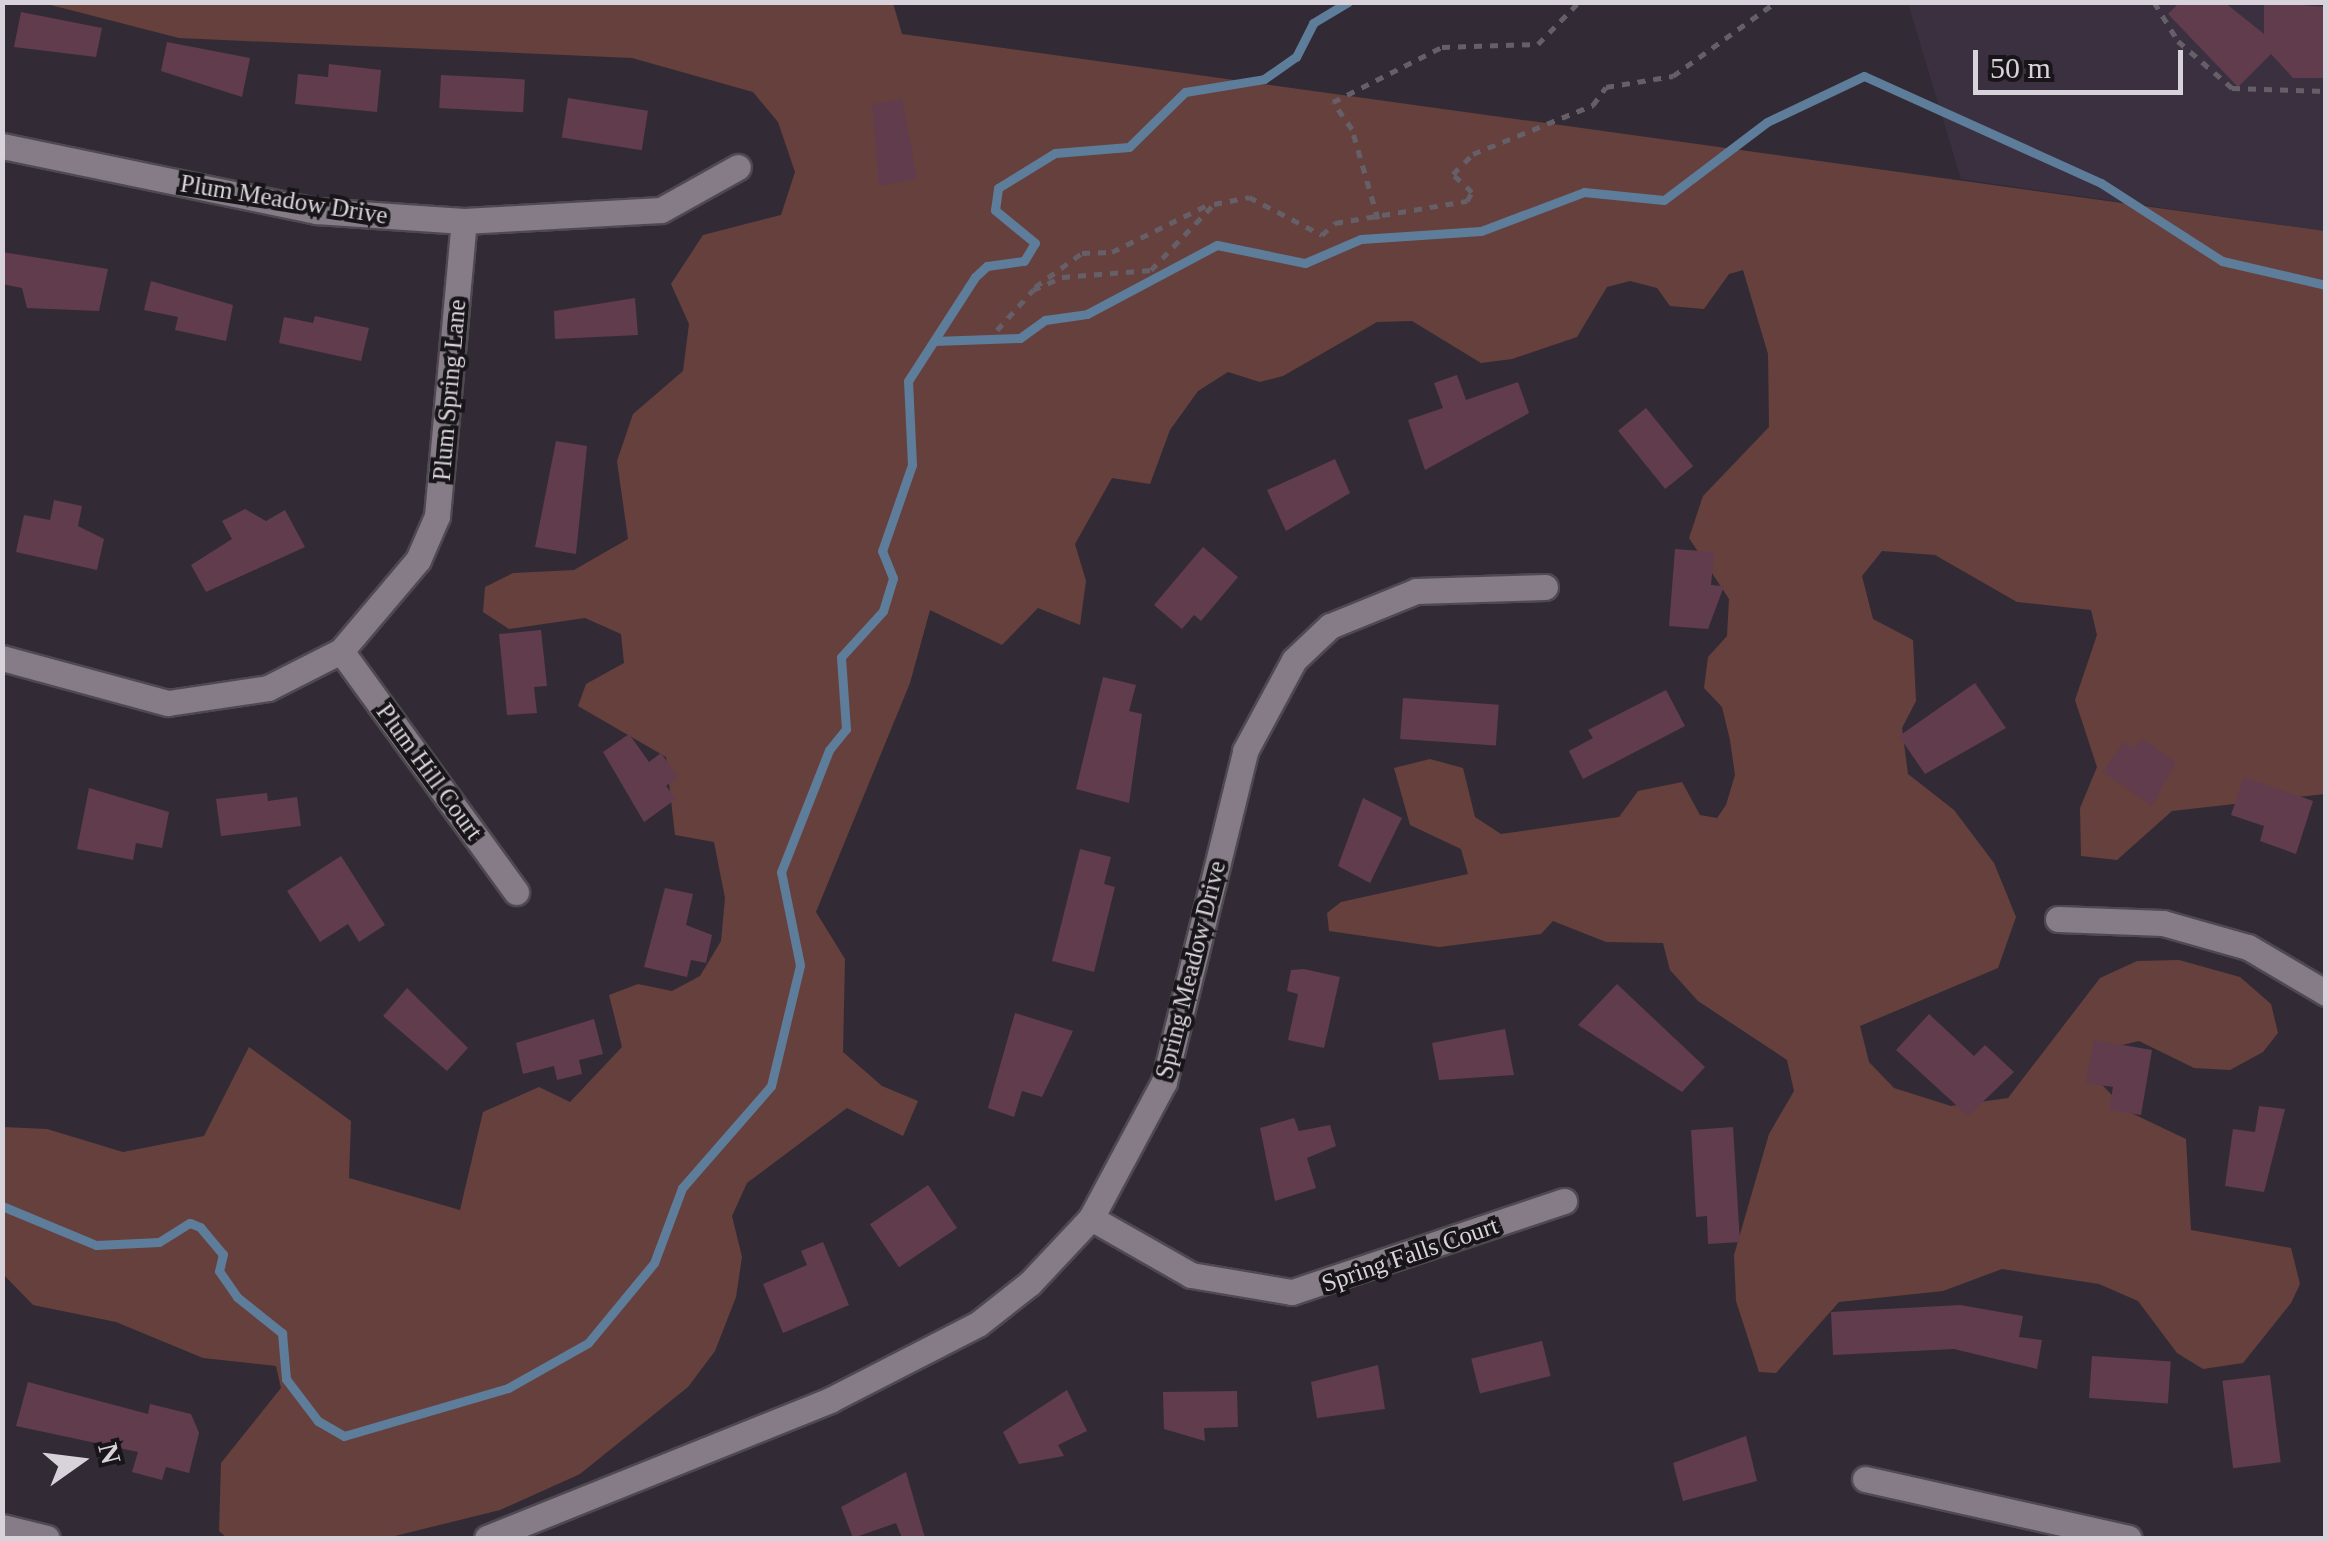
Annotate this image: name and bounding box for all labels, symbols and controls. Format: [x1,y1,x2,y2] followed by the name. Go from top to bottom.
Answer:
[1978,30,2188,92] scale bar
[1990,51,2051,84] text: 50 m
[178,169,390,231] street label: Plum Meadow Drive
[427,298,473,482] street label: Plum Spring Lane
[370,698,488,846] street label: Plum Hill Court
[1149,858,1233,1082] street label: Spring Meadow Drive
[1318,1211,1502,1299] street label: Spring Falls Court
[30,1411,130,1511] north arrow
[92,1440,127,1467] text: N

